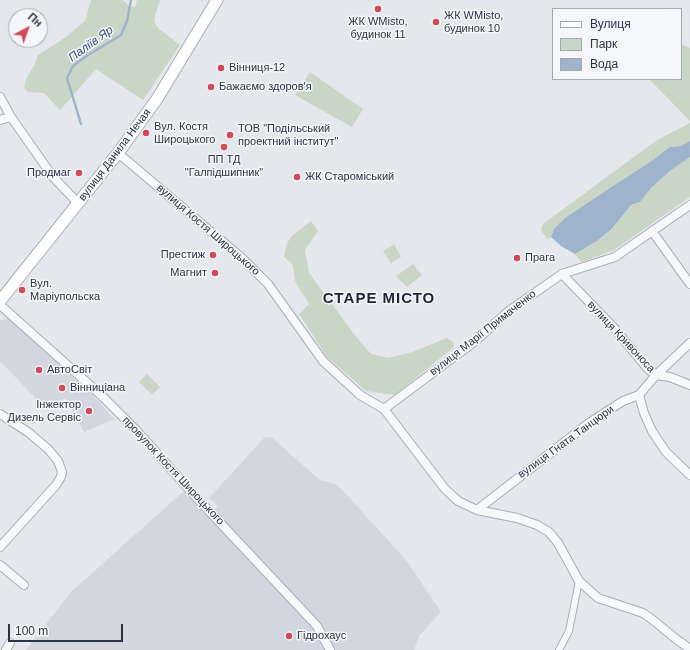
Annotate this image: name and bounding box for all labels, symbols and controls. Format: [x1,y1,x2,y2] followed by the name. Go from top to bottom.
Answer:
[373,4,383,14] marker: ЖК WMisto, будинок 11
[8,8,48,48] north arrow
[552,8,682,80] legend
[444,9,503,35] place label: ЖК WMisto, будинок 10
[26,10,45,29] text: Пн
[348,15,408,41] place label: ЖК WMisto, будинок 11
[431,17,441,27] marker: ЖК WMisto, будинок 10
[590,17,631,31] text: Вулиця
[66,23,116,65] water label: Паліїв Яр
[590,37,617,51] text: Парк
[590,57,618,71] text: Вода
[229,61,285,75] place label: Вінниця-12
[216,63,226,73] marker: Вінниця-12
[219,80,312,94] place label: Бажаємо здоров'я
[206,82,216,92] marker: Бажаємо здоров'я
[76,106,154,204] street label: вулиця Данила Нечая
[154,120,215,146] place label: Вул. Костя Широцького
[238,122,339,148] place label: ТОВ "Подільський проектний інститут"
[141,128,151,138] marker: Вул. Костя Широцького
[225,130,235,140] marker: ТОВ "Подільський проектний інститут"
[219,142,229,152] marker: ПП ТД "Галпідшипник"
[185,153,263,179] place label: ПП ТД "Галпідшипник"
[27,166,71,180] place label: Продмаг
[74,168,84,178] marker: Продмаг
[305,170,394,184] place label: ЖК Староміський
[292,172,302,182] marker: ЖК Староміський
[154,182,262,278] street label: вулиця Костя Широцького
[161,248,205,262] place label: Престиж
[208,250,218,260] marker: Престиж
[525,251,555,265] place label: Прага
[512,253,522,263] marker: Прага
[170,266,207,280] place label: Магнит
[210,268,220,278] marker: Магнит
[30,277,100,303] place label: Вул. Маріупольска
[17,285,27,295] marker: Вул. Маріупольска
[427,287,539,379] street label: вулиця Марії Примаченко
[323,290,435,308] district label: СТАРЕ МІСТО
[584,298,658,376] street label: вулиця Кривоноса
[47,363,92,377] place label: АвтоСвіт
[34,365,44,375] marker: АвтоСвіт
[70,381,125,395] place label: Вінниціана
[57,383,67,393] marker: Вінниціана
[8,398,81,424] place label: Інжектор Дизель Сервіс
[515,403,617,481] street label: вулиця Гната Танцюри
[84,406,94,416] marker: Інжектор Дизель Сервіс
[119,414,227,528] street label: провулок Костя Широцького
[10,616,125,642] scale bar
[15,624,48,638] text: 100 m
[297,629,346,643] place label: Гідрохаус
[284,631,294,641] marker: Гідрохаус

